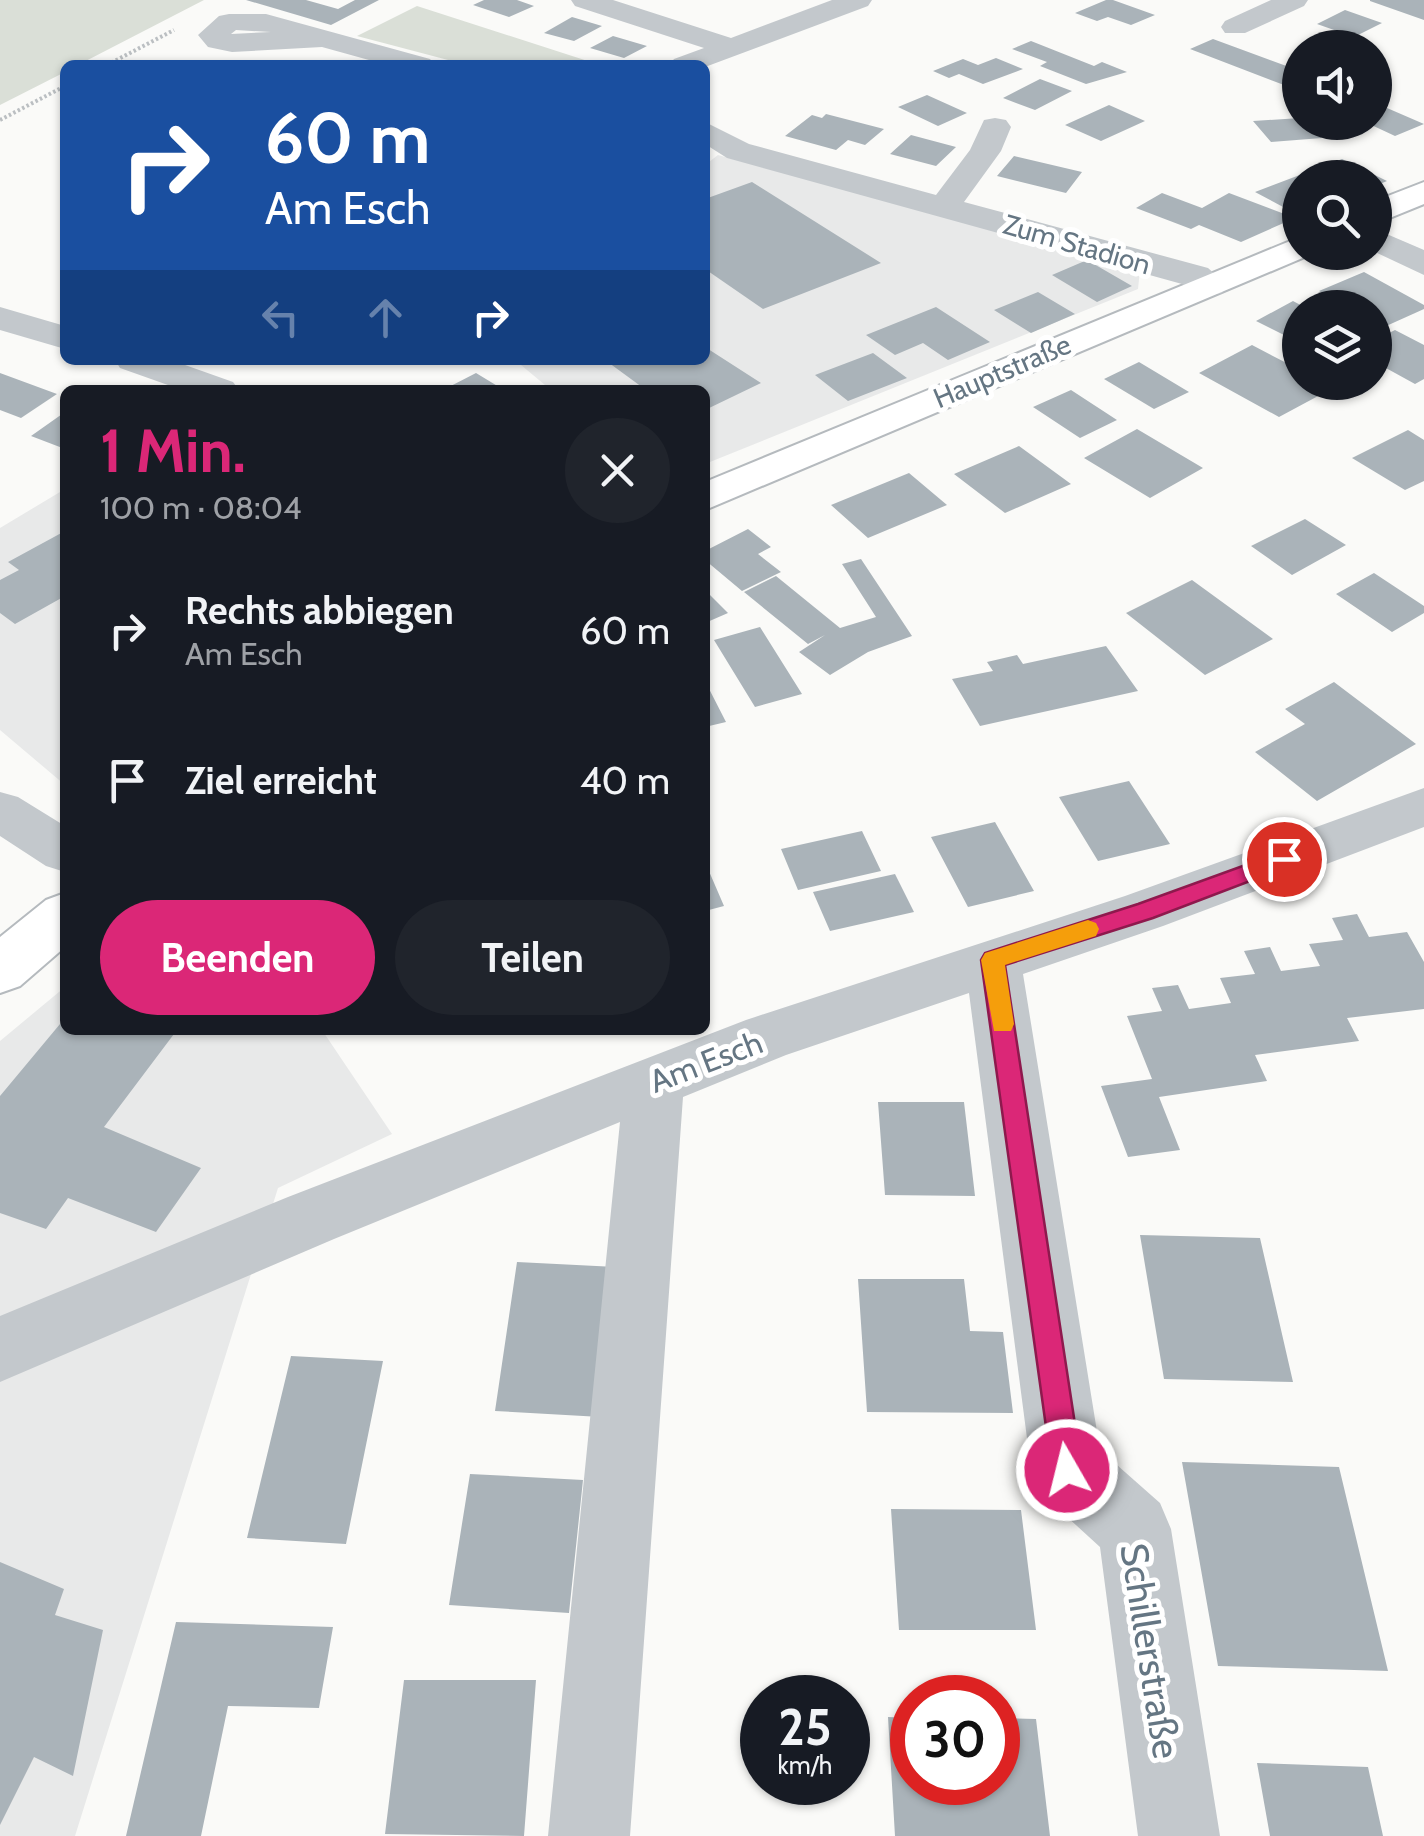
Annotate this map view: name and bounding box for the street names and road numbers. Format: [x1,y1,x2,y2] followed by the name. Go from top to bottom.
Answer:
[1000,207,1154,281] street label: Zum Stadion
[928,327,1076,415] street label: Hauptstraße
[644,1022,768,1101] street label: Am Esch
[1110,1540,1191,1762] street label: Schillerstraße

